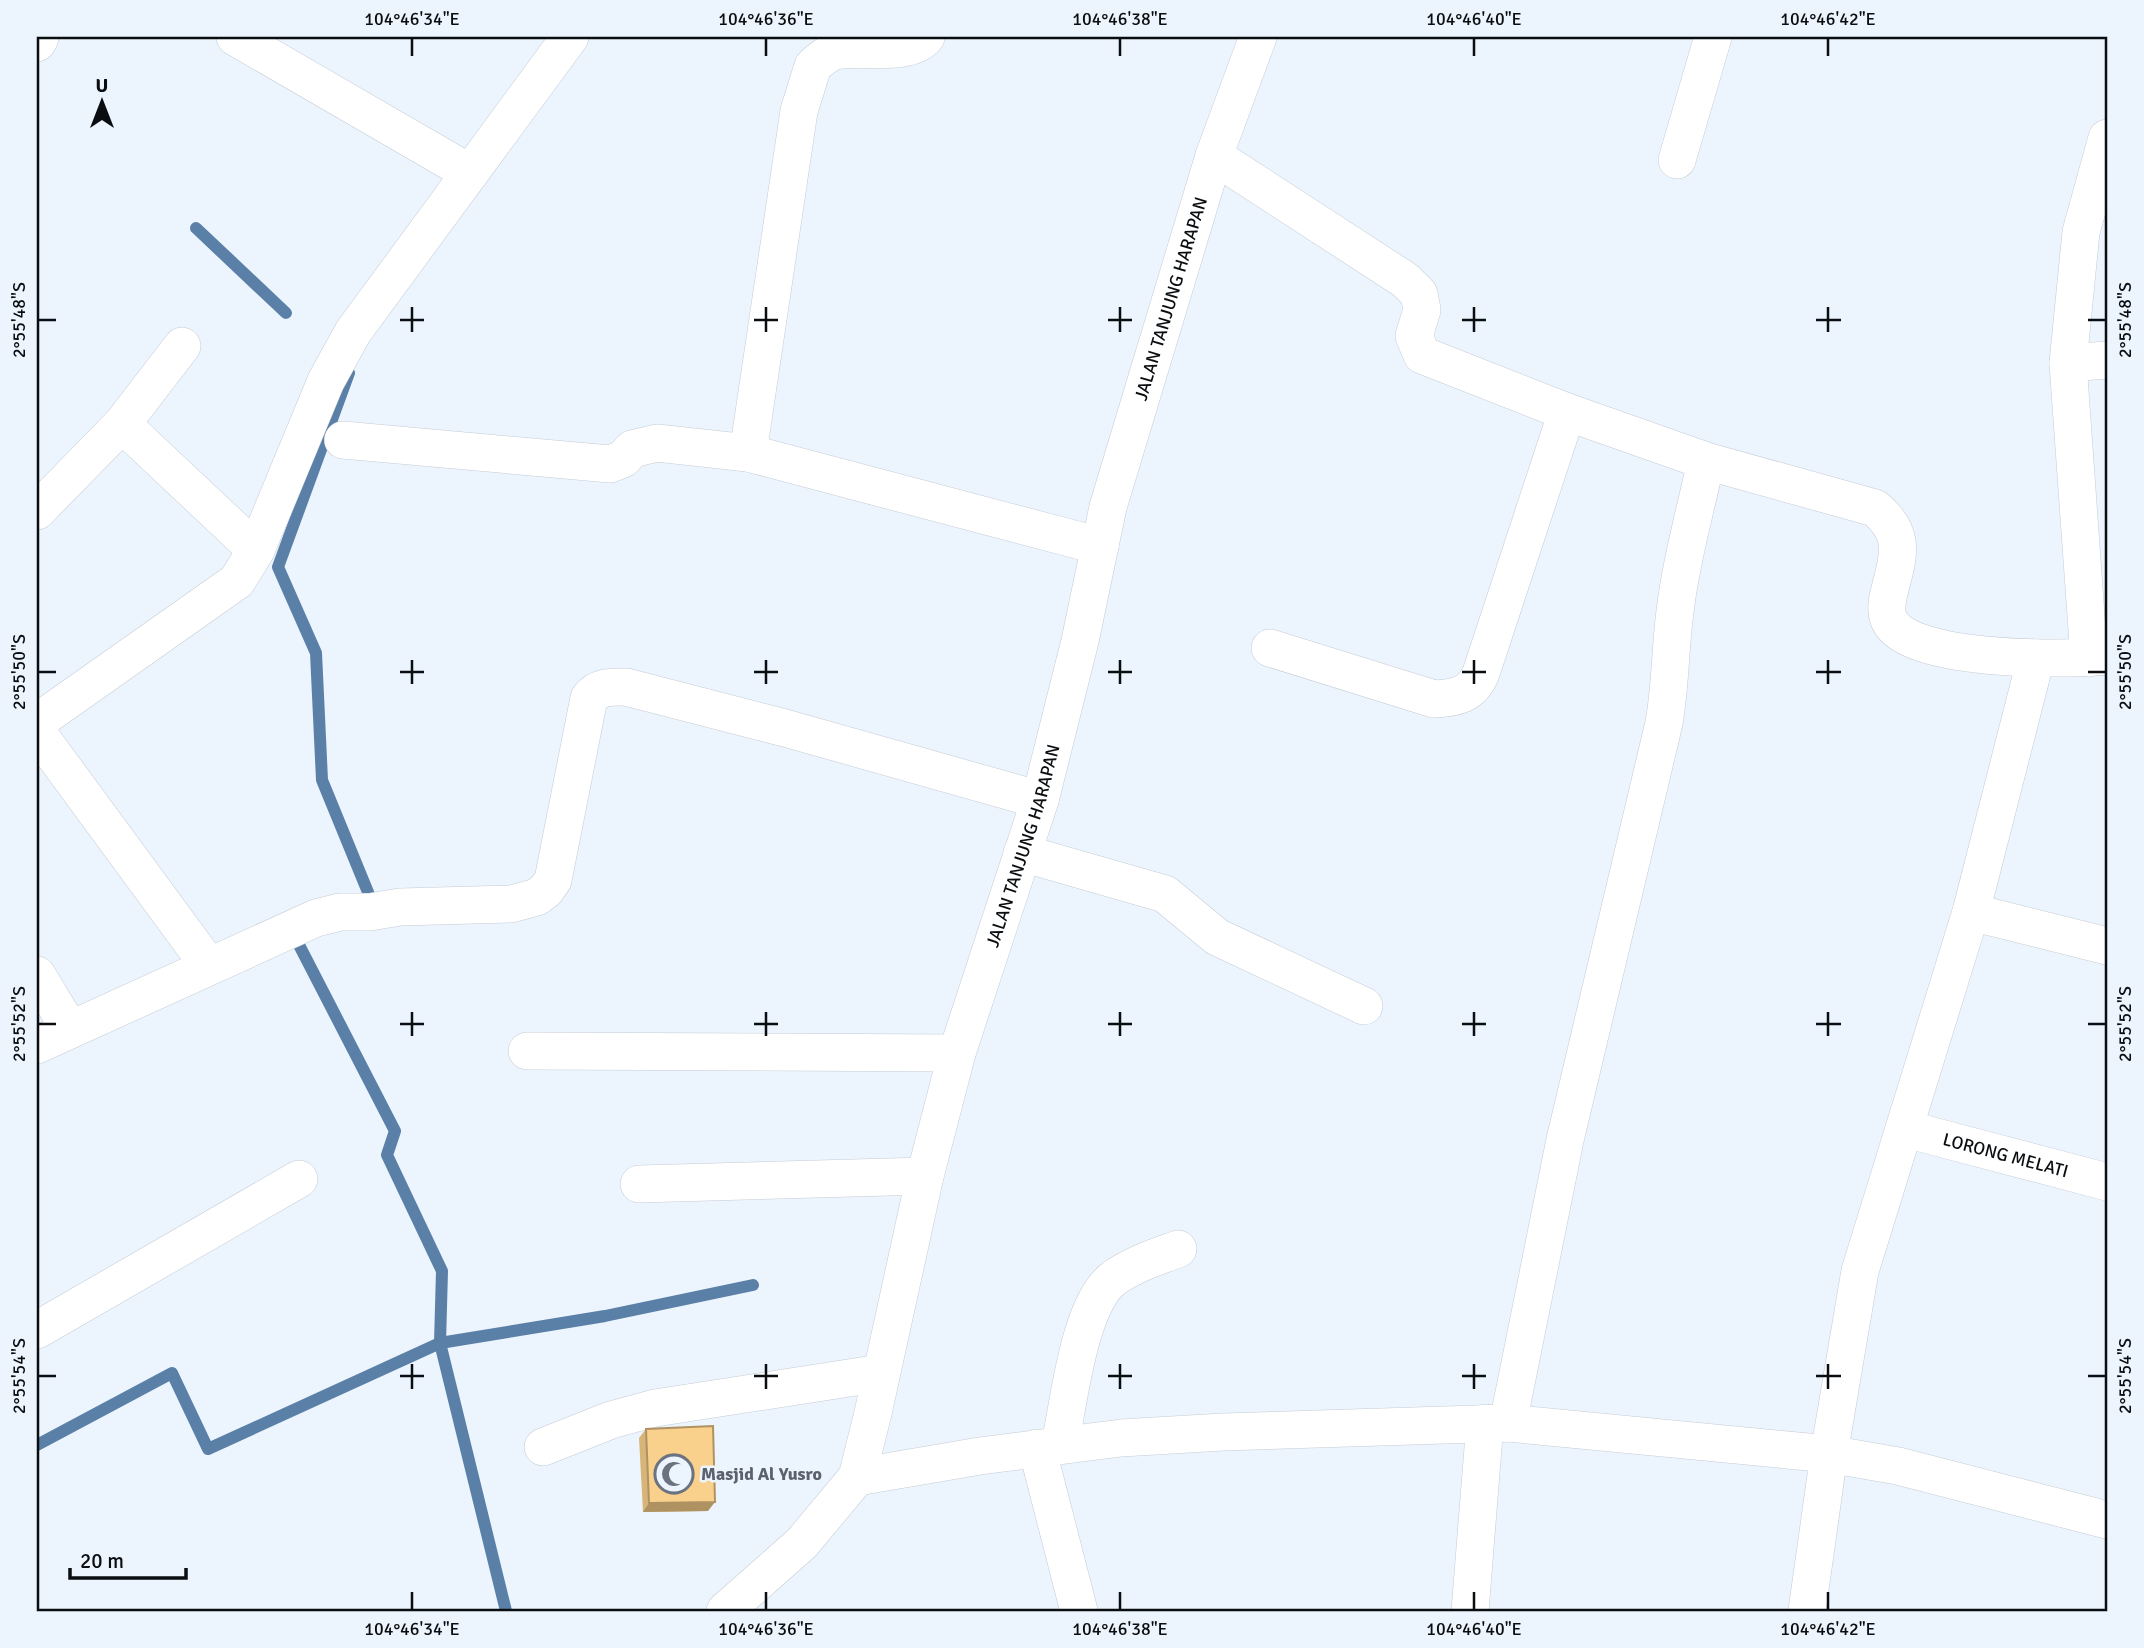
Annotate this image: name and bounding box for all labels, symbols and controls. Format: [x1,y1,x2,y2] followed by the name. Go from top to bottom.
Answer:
[364,8,460,30] text: 104°46'34"E
[718,8,814,30] text: 104°46'36"E
[1072,8,1168,30] text: 104°46'38"E
[1426,8,1522,30] text: 104°46'40"E
[1780,8,1876,30] text: 104°46'42"E
[66,66,136,136] north arrow
[96,74,108,98] text: U
[1130,194,1212,403] street label: JALAN TANJUNG HARAPAN
[8,282,30,358] text: 2°55'48"S
[2114,282,2136,358] text: 2°55'48"S
[8,634,30,710] text: 2°55'50"S
[2114,634,2136,710] text: 2°55'50"S
[981,742,1065,950] street label: JALAN TANJUNG HARAPAN
[8,986,30,1062] text: 2°55'52"S
[2114,986,2136,1062] text: 2°55'52"S
[1940,1128,2071,1182] street label: LORONG MELATI
[8,1338,30,1414] text: 2°55'54"S
[2114,1338,2136,1414] text: 2°55'54"S
[653,1453,695,1495] mosque icon: Masjid Al Yusro
[701,1463,822,1485] place label: Masjid Al Yusro
[70,1536,186,1580] scale bar
[80,1548,124,1574] text: 20 m
[364,1618,460,1640] text: 104°46'34"E
[718,1618,814,1640] text: 104°46'36"E
[1072,1618,1168,1640] text: 104°46'38"E
[1426,1618,1522,1640] text: 104°46'40"E
[1780,1618,1876,1640] text: 104°46'42"E

